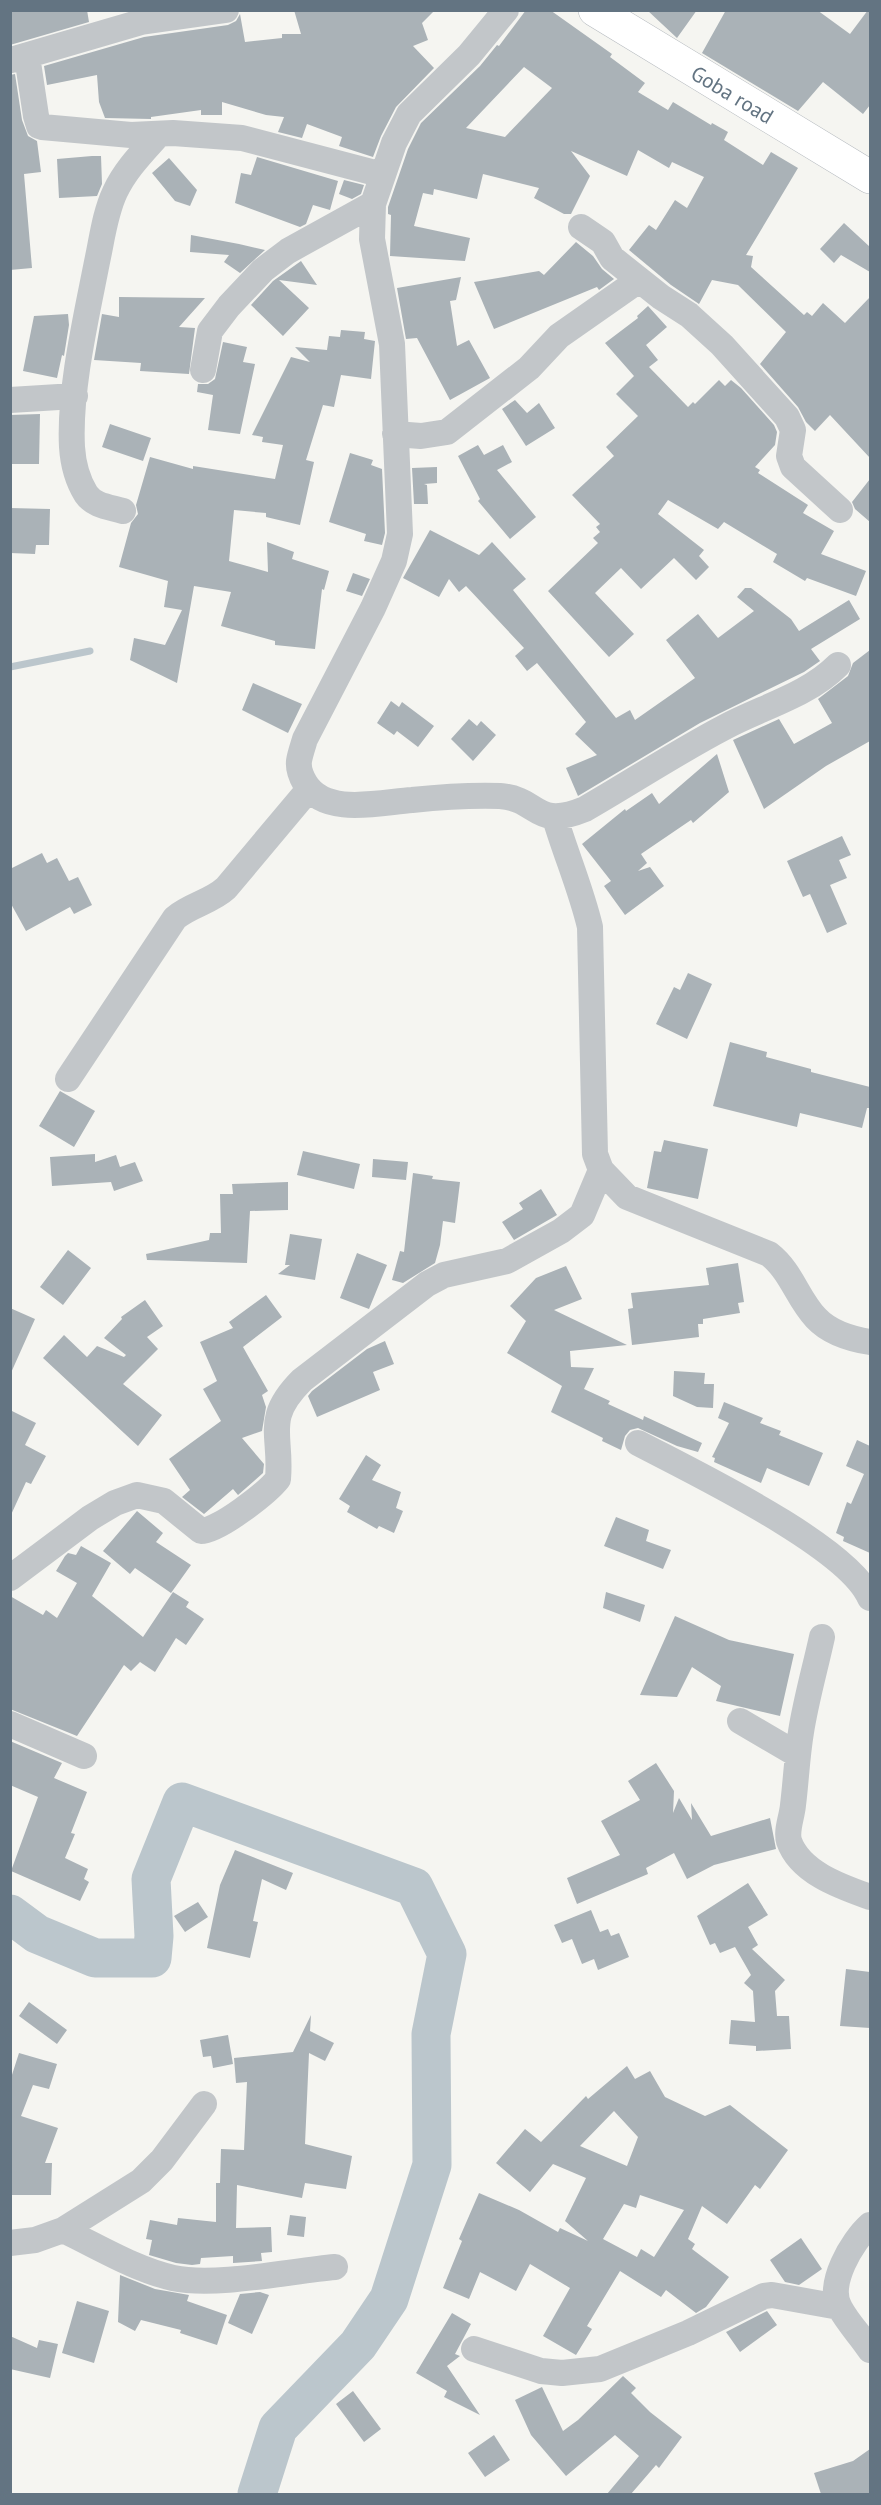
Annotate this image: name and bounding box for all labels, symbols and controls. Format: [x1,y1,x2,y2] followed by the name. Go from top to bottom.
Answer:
[686,59,778,130] street label: Goba road

